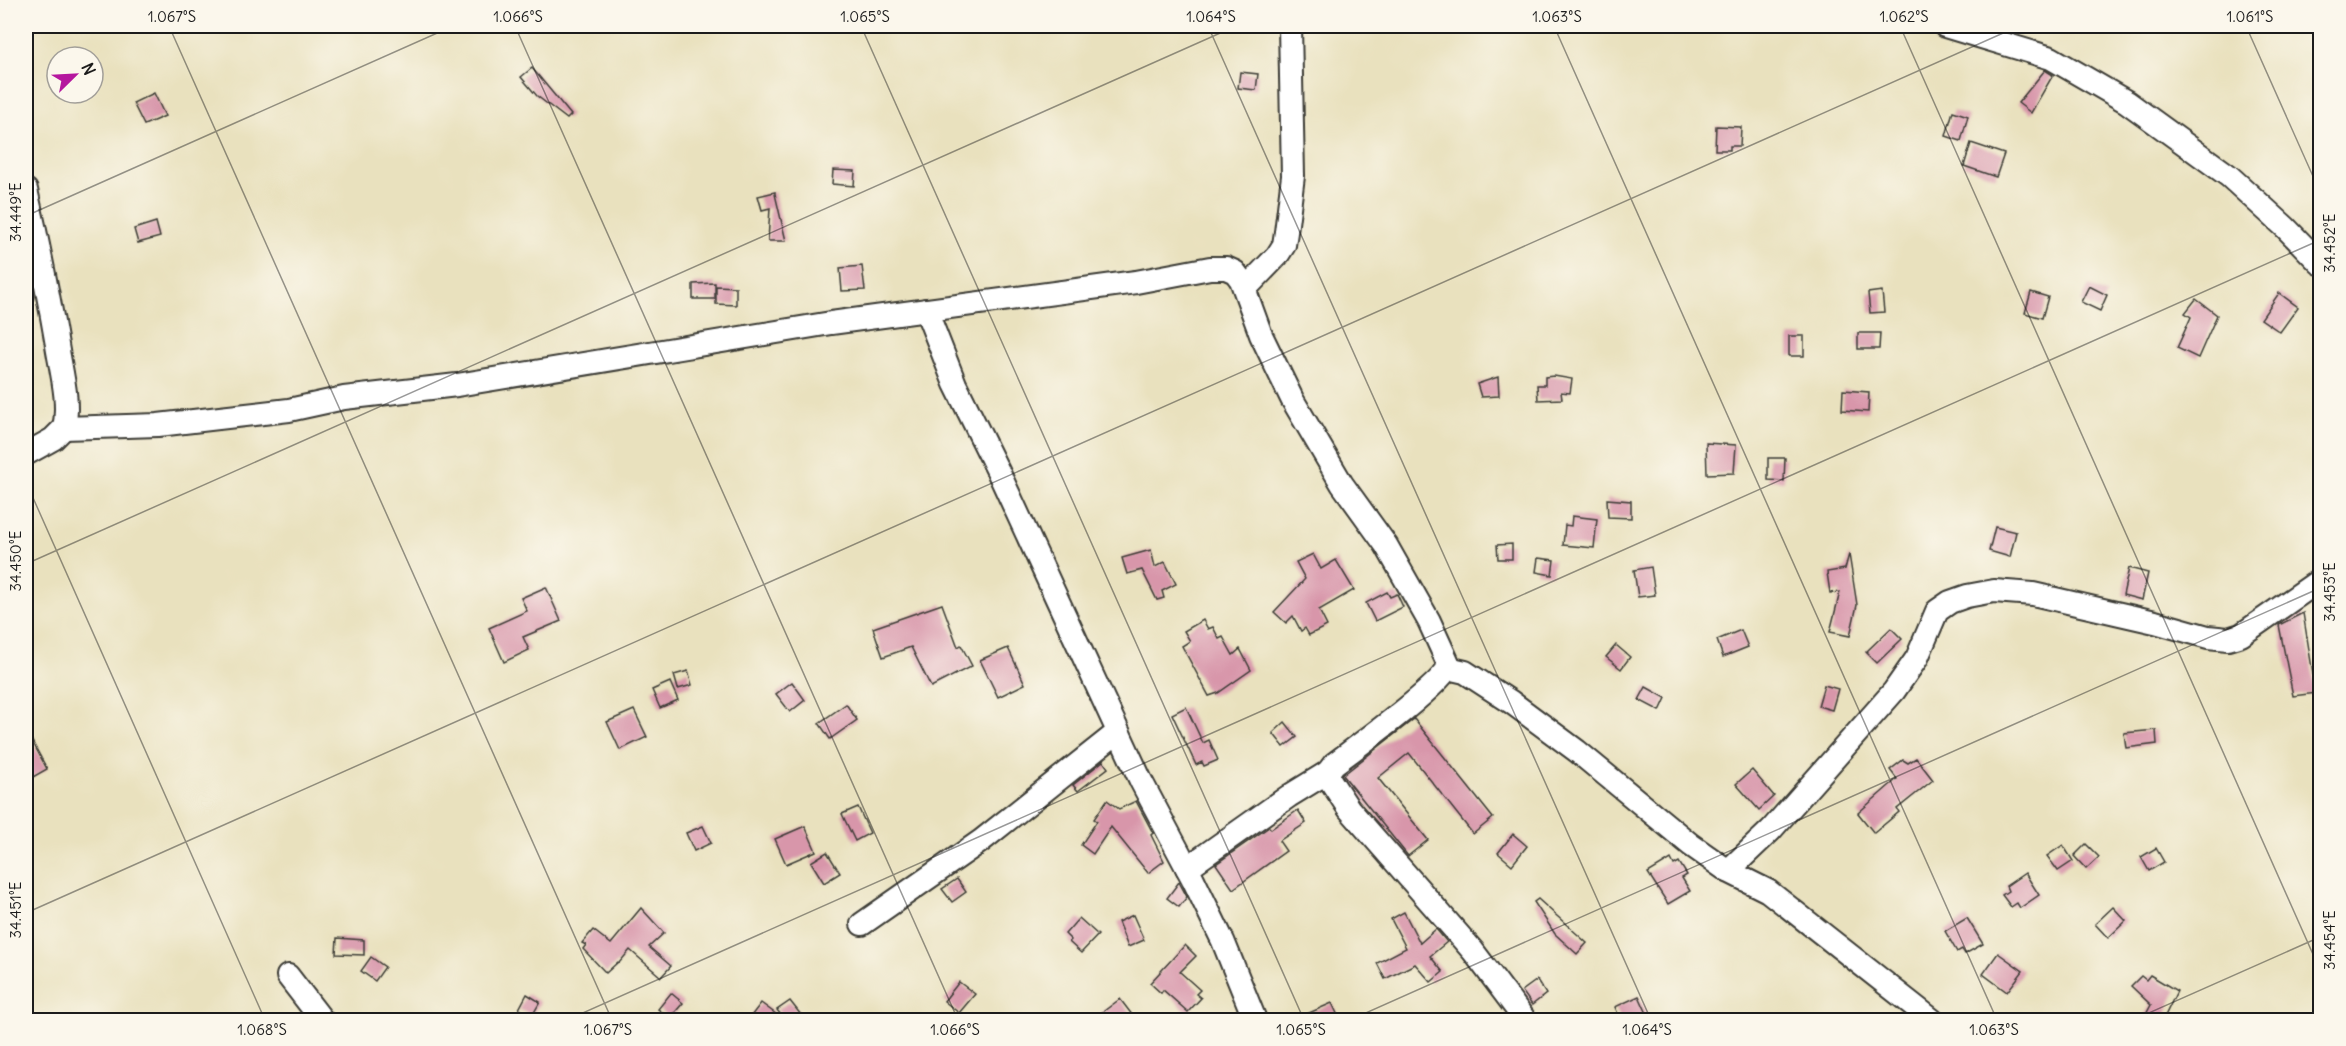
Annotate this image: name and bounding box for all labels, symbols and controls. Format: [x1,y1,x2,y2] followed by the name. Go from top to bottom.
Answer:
[148,7,196,26] text: 1.067°S
[493,7,543,26] text: 1.066°S
[840,7,890,26] text: 1.065°S
[1186,7,1236,26] text: 1.064°S
[1532,7,1582,26] text: 1.063°S
[1879,7,1929,26] text: 1.062°S
[2227,7,2273,26] text: 1.061°S
[45,45,105,105] north arrow
[77,60,100,78] text: N
[6,182,25,242] text: 34.449°E
[2320,213,2339,273] text: 34.452°E
[6,530,25,592] text: 34.450°E
[2320,562,2339,622] text: 34.453°E
[6,881,25,939] text: 34.451°E
[2320,910,2339,970] text: 34.454°E
[237,1020,287,1039] text: 1.068°S
[584,1020,632,1039] text: 1.067°S
[930,1020,980,1039] text: 1.066°S
[1276,1020,1326,1039] text: 1.065°S
[1622,1020,1672,1039] text: 1.064°S
[1969,1020,2019,1039] text: 1.063°S

